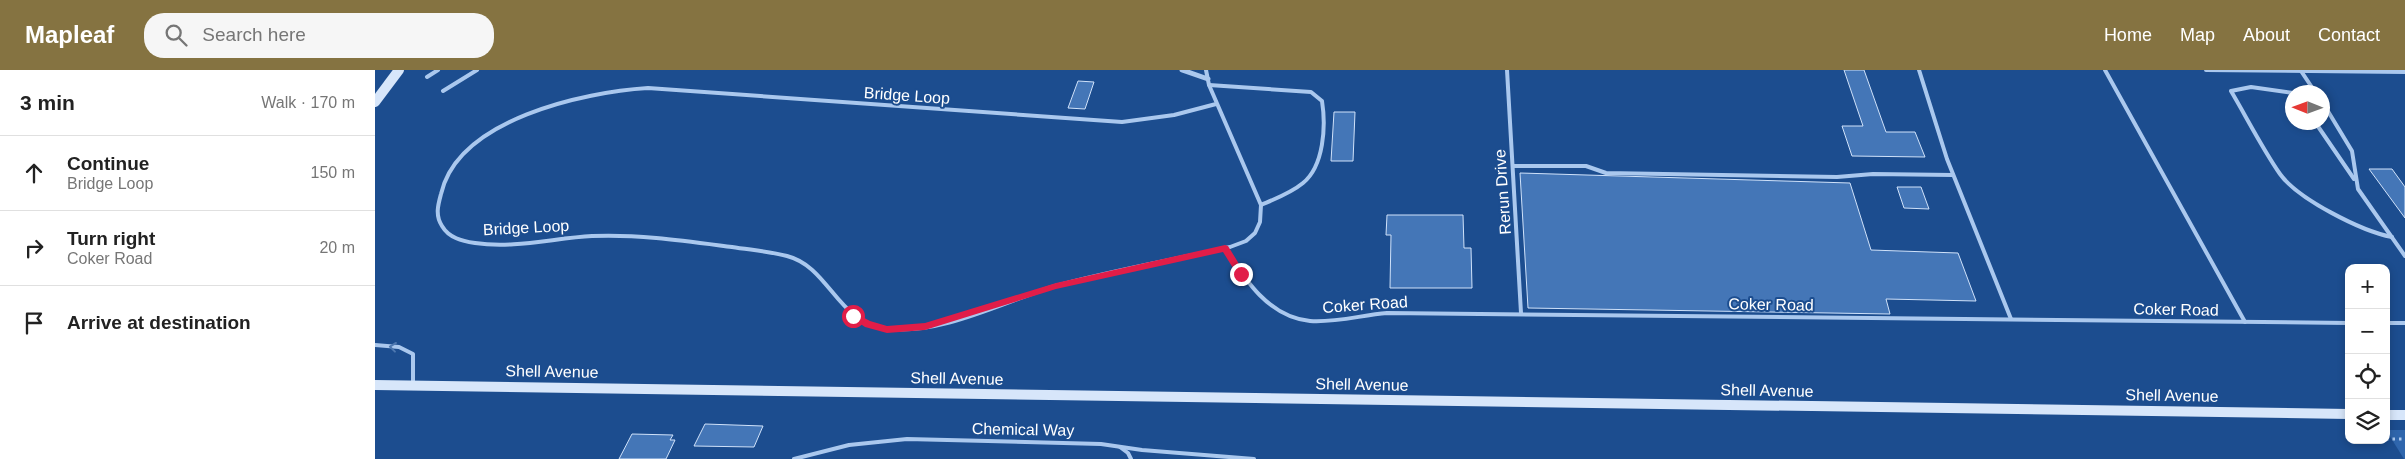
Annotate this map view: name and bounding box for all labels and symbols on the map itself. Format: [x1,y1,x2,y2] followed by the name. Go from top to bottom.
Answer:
[863,84,951,107] street label: Bridge Loop
[2285,85,2330,130] north arrow
[1491,149,1514,235] street label: Rerun Drive
[482,217,570,238] street label: Bridge Loop
[1230,263,1253,286] route end
[1322,293,1408,316] street label: Coker Road
[1728,295,1814,314] street label: Coker Road
[2133,300,2219,319] street label: Coker Road
[842,305,865,328] route start
[389,342,397,353] one-way arrow
[505,362,599,381] street label: Shell Avenue
[910,369,1004,388] street label: Shell Avenue
[1315,375,1409,394] street label: Shell Avenue
[1720,381,1814,400] street label: Shell Avenue
[2125,386,2219,405] street label: Shell Avenue
[972,420,1074,439] street label: Chemical Way

